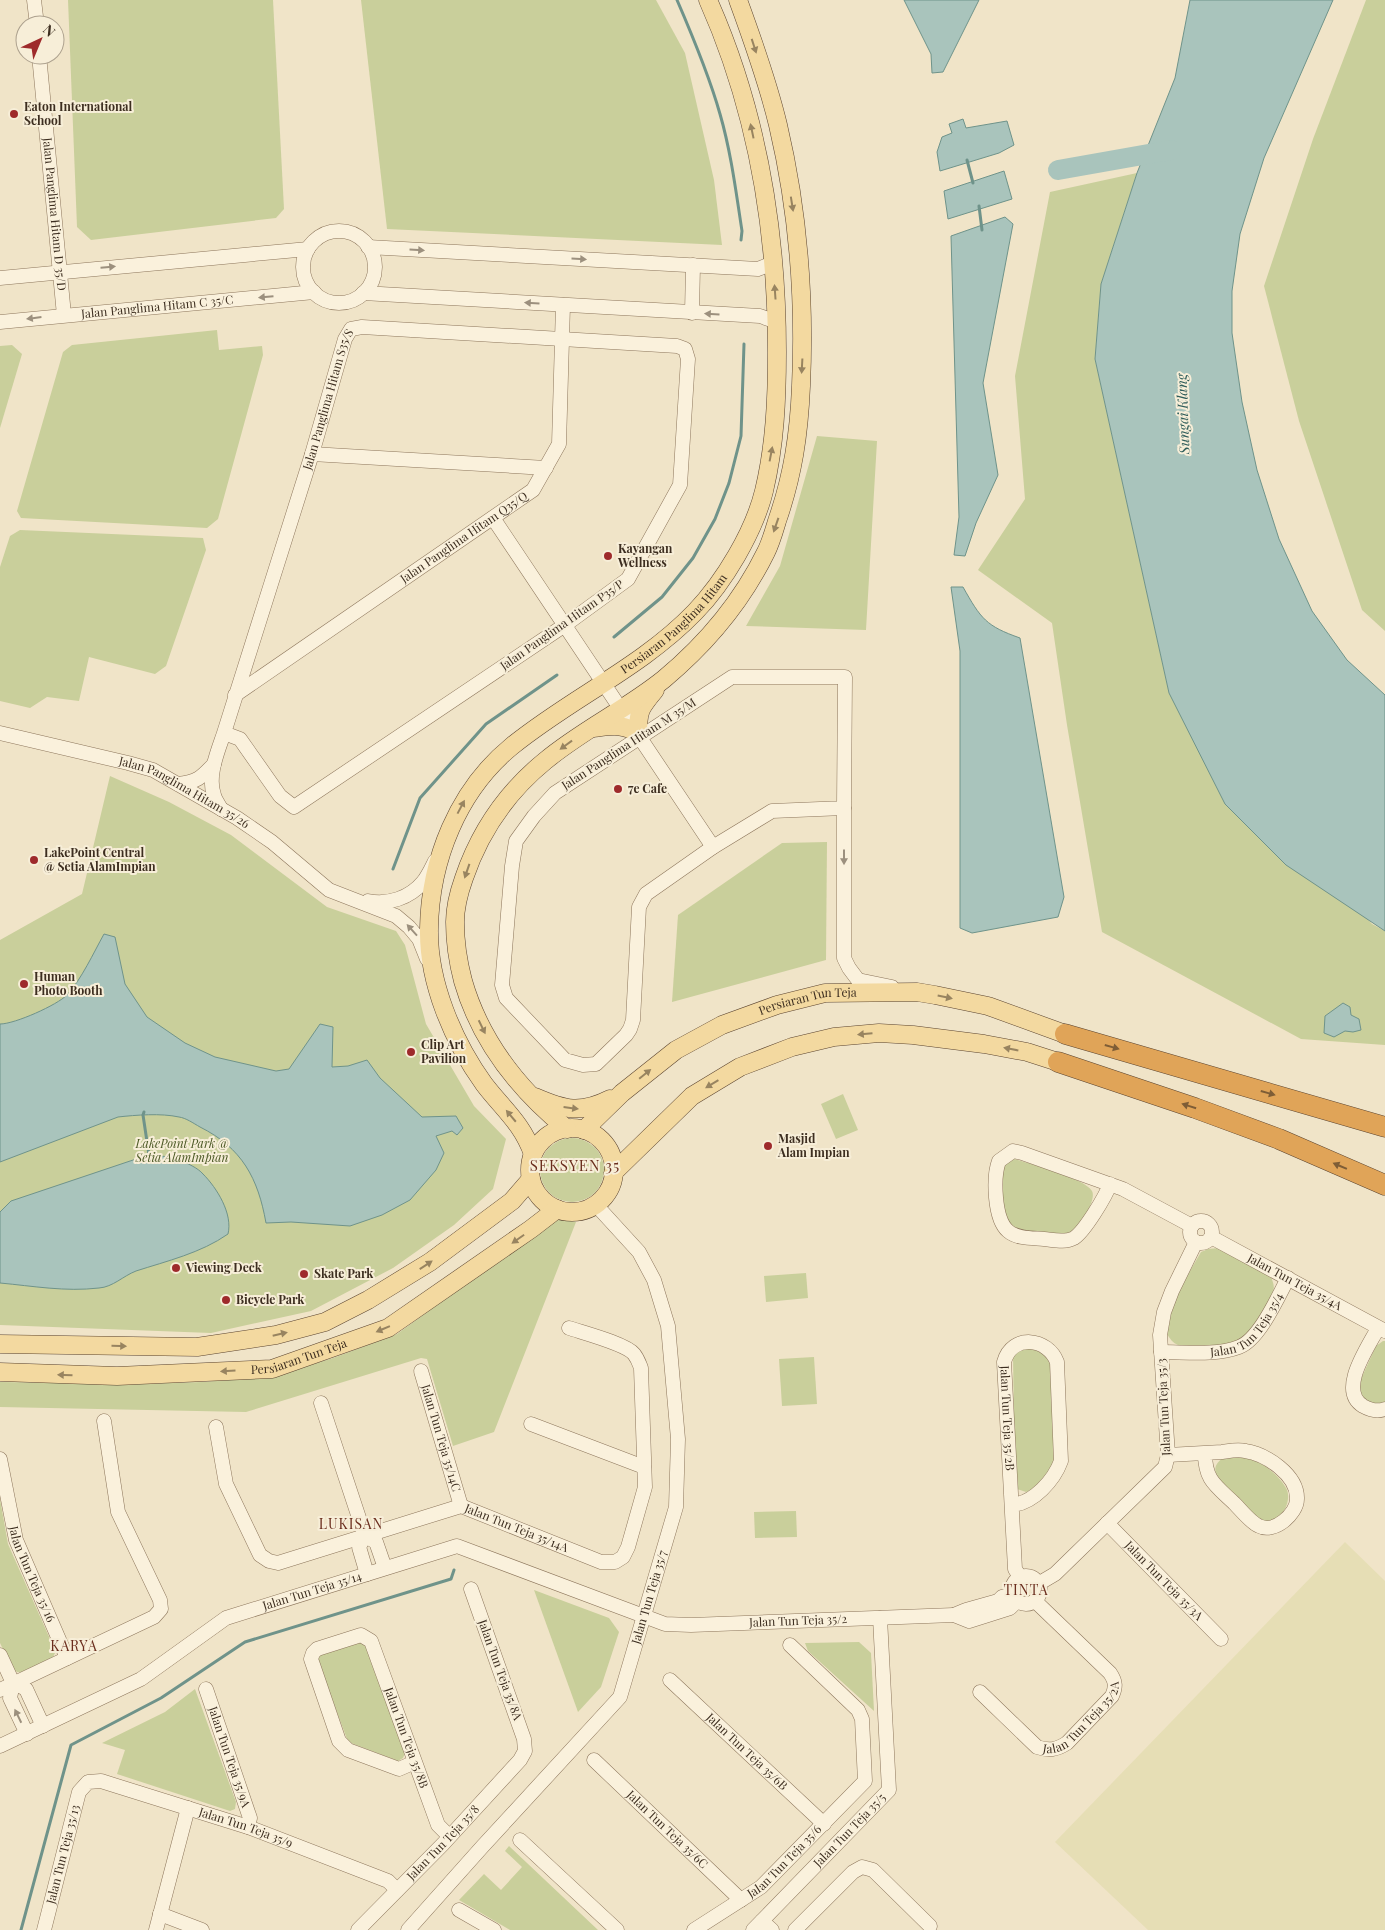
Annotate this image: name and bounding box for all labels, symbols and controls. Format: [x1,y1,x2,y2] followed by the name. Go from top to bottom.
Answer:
[15,15,65,65] north arrow
[39,20,60,41] text: N
[751,39,759,54] one-way arrow
[24,98,133,128] place label: Eaton International School
[8,108,20,120] marker: Eaton International School
[748,123,756,139] one-way arrow
[40,136,71,292] street label: Jalan Panglima Hitam D 35/D
[789,196,797,212] one-way arrow
[409,246,425,254] one-way arrow
[572,255,588,263] one-way arrow
[101,263,117,271] one-way arrow
[770,284,778,300] one-way arrow
[79,291,234,321] street label: Jalan Panglima Hitam C 35/C
[258,293,274,301] one-way arrow
[524,299,540,307] one-way arrow
[704,309,720,317] one-way arrow
[26,314,42,322] one-way arrow
[298,326,356,473] street label: Jalan Panglima Hitam S35/S
[797,358,805,374] one-way arrow
[1172,372,1193,455] water label: Sungai Klang
[768,446,776,462] one-way arrow
[396,487,531,587] street label: Jalan Panglima Hitam Q35/Q
[771,518,779,533] one-way arrow
[617,540,673,570] place label: Kayangan Wellness
[602,550,614,562] marker: Kayangan Wellness
[617,570,730,677] street label: Persiaran Panglima Hitam
[496,575,626,674] street label: Jalan Panglima Hitam P35/P
[557,694,699,793] street label: Jalan Panglima Hitam M 35/M
[559,740,572,750] one-way arrow
[117,752,253,831] street label: Jalan Panglima Hitam 35/26
[628,780,667,796] place label: 7e Cafe
[612,783,624,795] marker: 7e Cafe
[457,799,465,814] one-way arrow
[44,844,156,874] place label: LakePoint Central @ Setia AlamImpian
[840,849,848,865] one-way arrow
[28,854,40,866] marker: LakePoint Central @ Setia AlamImpian
[462,863,470,878] one-way arrow
[406,924,417,937] one-way arrow
[34,968,103,998] place label: Human Photo Booth
[18,978,30,990] marker: Human Photo Booth
[756,984,857,1018] street label: Persiaran Tun Teja
[938,993,953,1001] one-way arrow
[478,1020,486,1034] one-way arrow
[857,1030,873,1038] one-way arrow
[421,1036,467,1066] place label: Clip Art Pavilion
[1104,1044,1119,1052] one-way arrow
[1003,1045,1019,1053] one-way arrow
[405,1046,417,1058] marker: Clip Art Pavilion
[639,1068,652,1079] one-way arrow
[706,1079,719,1088] one-way arrow
[1260,1090,1275,1098] one-way arrow
[1181,1102,1196,1110] one-way arrow
[564,1104,580,1112] one-way arrow
[506,1110,517,1123] one-way arrow
[777,1130,850,1160] place label: Masjid Alam Impian
[135,1135,228,1165] park label: LakePoint Park @ Setia AlamImpian
[762,1140,774,1152] marker: Masjid Alam Impian
[530,1155,620,1175] district label: SEKSYEN 35
[1333,1161,1347,1169] one-way arrow
[511,1234,525,1244] one-way arrow
[1244,1249,1345,1313] street label: Jalan Tun Teja 35/4A
[185,1259,263,1275] place label: Viewing Deck
[419,1260,432,1269] one-way arrow
[170,1262,182,1274] marker: Viewing Deck
[314,1265,374,1281] place label: Skate Park
[298,1268,310,1280] marker: Skate Park
[1209,1290,1286,1360] street label: Jalan Tun Teja 35/4
[236,1291,305,1307] place label: Bicycle Park
[220,1294,232,1306] marker: Bicycle Park
[376,1326,390,1334] one-way arrow
[273,1330,288,1338] one-way arrow
[250,1334,349,1377] street label: Persiaran Tun Teja
[111,1342,127,1350] one-way arrow
[1152,1358,1174,1457] street label: Jalan Tun Teja 35/3
[997,1364,1019,1471] street label: Jalan Tun Teja 35/2B
[220,1368,236,1376] one-way arrow
[57,1370,73,1378] one-way arrow
[418,1381,465,1493] street label: Jalan Tun Teja 35/14C
[462,1499,571,1555] street label: Jalan Tun Teja 35/14A
[319,1514,383,1533] district label: LUKISAN
[6,1523,60,1624] street label: Jalan Tun Teja 35/16
[1121,1536,1207,1623] street label: Jalan Tun Teja 35/3A
[627,1548,670,1647] street label: Jalan Tun Teja 35/7
[259,1567,363,1613] street label: Jalan Tun Teja 35/14
[1003,1580,1049,1599] district label: TINTA
[748,1610,848,1630] street label: Jalan Tun Teja 35/2
[475,1616,527,1723] street label: Jalan Tun Teja 35/8A
[50,1636,98,1655] district label: KARYA
[1041,1681,1122,1756] street label: Jalan Tun Teja 35/2A
[381,1684,433,1790] street label: Jalan Tun Teja 35/8B
[205,1703,255,1810] street label: Jalan Tun Teja 35/9A
[703,1708,792,1793] street label: Jalan Tun Teja 35/6B
[14,1709,22,1723] one-way arrow
[623,1786,712,1872] street label: Jalan Tun Teja 35/6C
[809,1789,889,1871] street label: Jalan Tun Teja 35/5
[402,1801,482,1884] street label: Jalan Tun Teja 35/8
[42,1803,83,1907] street label: Jalan Tun Teja 35/13
[196,1803,295,1851] street label: Jalan Tun Teja 35/9
[743,1821,825,1901] street label: Jalan Tun Teja 35/6

